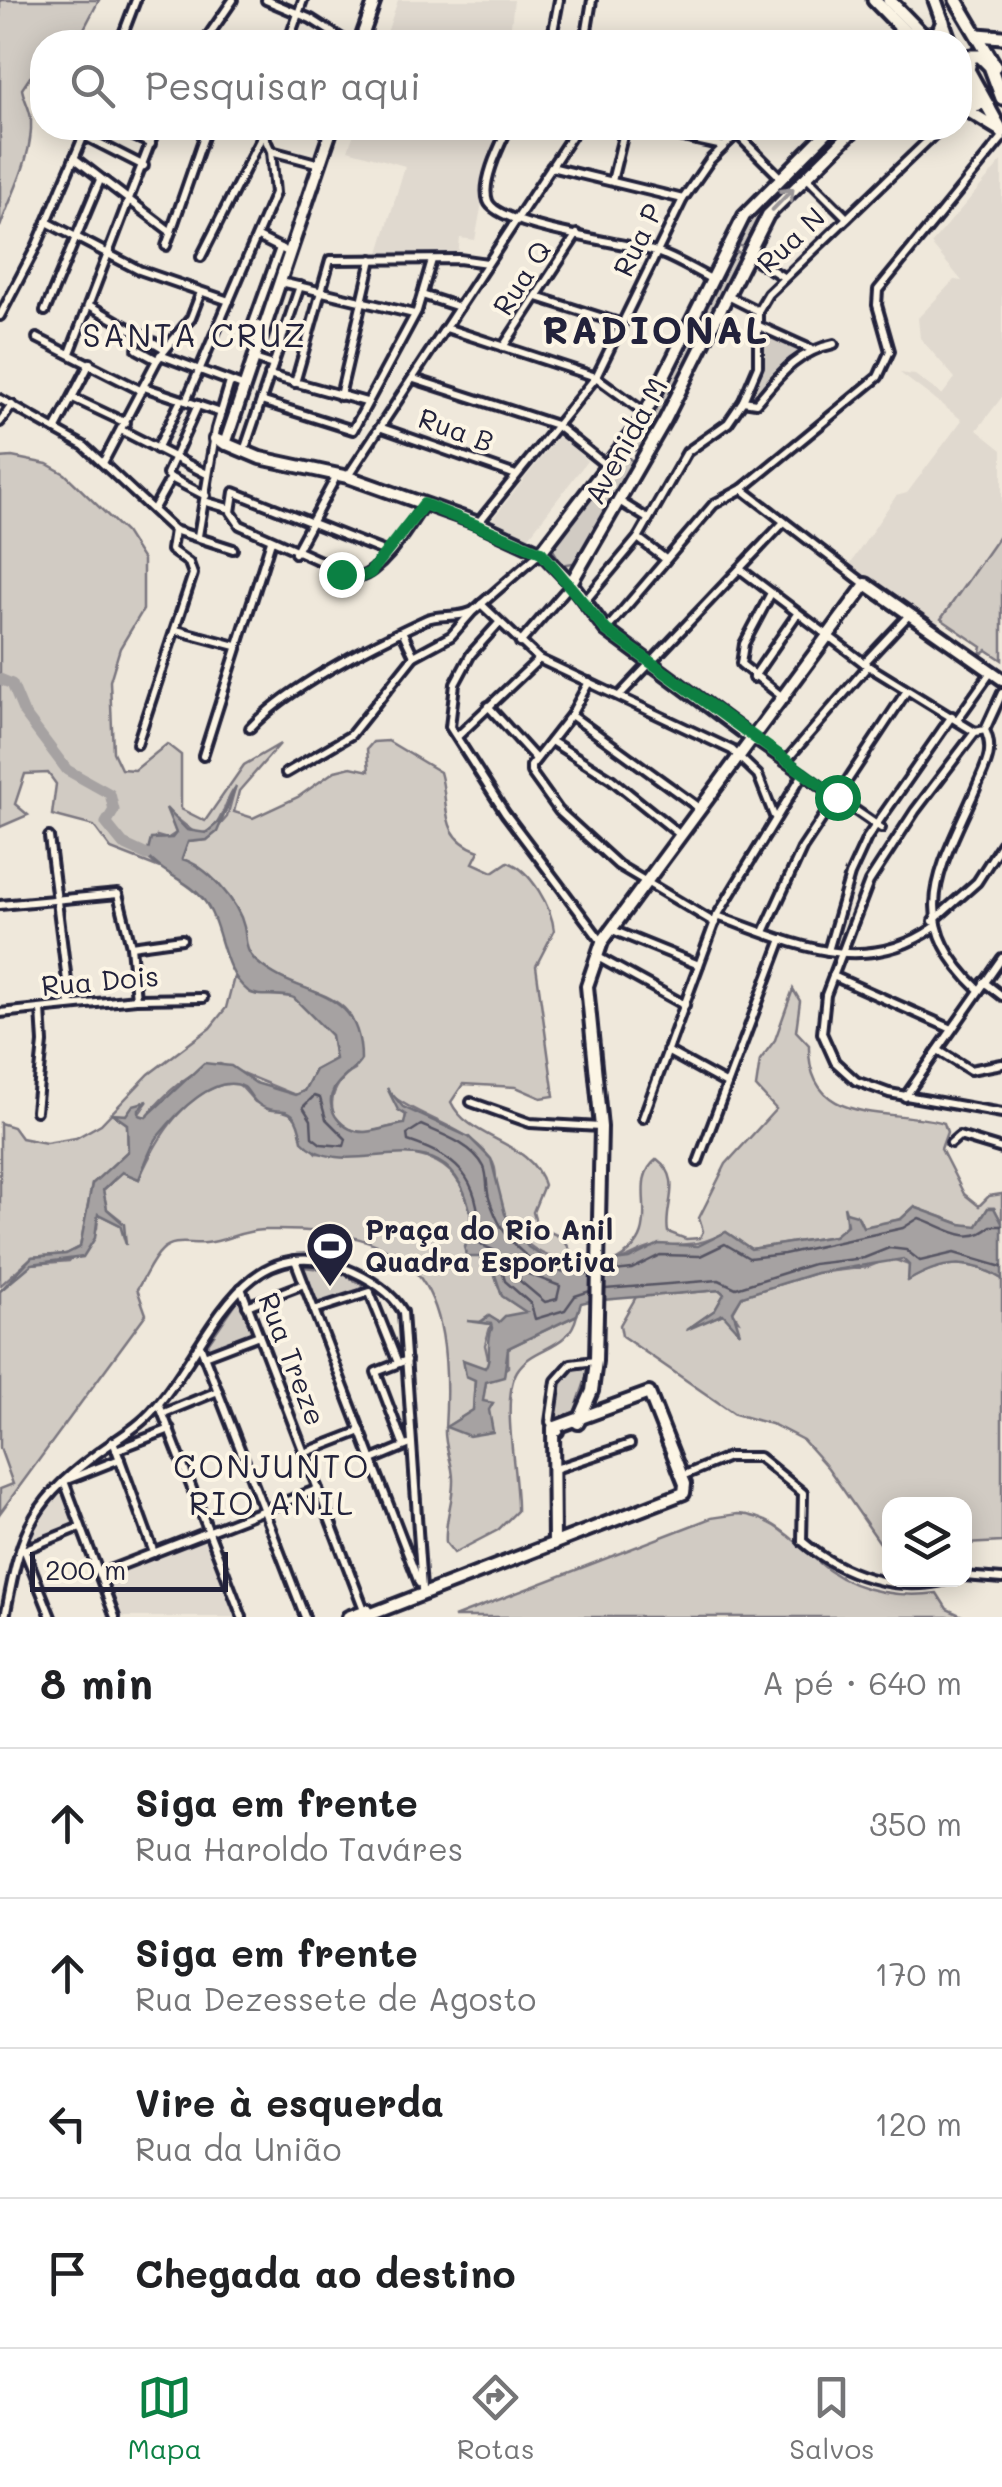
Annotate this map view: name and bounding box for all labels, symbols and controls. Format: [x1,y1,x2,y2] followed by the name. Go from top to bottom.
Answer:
[30,30,972,140] search box
[65,58,120,113] icon: search
[145,60,421,110] text: Pesquisar aqui
[771,187,794,212] one-way arrow
[604,197,670,282] street label: Rua P
[749,199,832,280] street label: Rua N
[484,233,558,321] street label: Rua Q
[542,304,770,354] district label: RADIONAL
[82,313,308,355] district label: SANTA CRUZ
[576,371,675,510] street label: Avenida M
[414,399,499,459] street label: Rua B
[319,552,365,598] route end
[815,775,861,821] route start
[40,957,160,1003] street label: Rua Dois
[365,1211,616,1279] place label: Praça do Rio Anil Quadra Esportiva
[304,1220,356,1288] sports icon: Praça do Rio Anil Quadra Esportiva
[251,1287,335,1430] street label: Rua Treze
[173,1444,371,1523] district label: CONJUNTO RIO ANIL
[882,1497,972,1587] map controls
[882,1497,972,1587] button: layers
[30,1547,228,1592] scale bar
[45,1551,126,1587] text: 200 m
[40,1655,153,1710] text: 8 min
[762,1661,962,1703] text: A pé · 640 m
[135,1777,418,1827] text: Siga em frente
[40,1796,95,1851] icon: ahead
[869,1802,962,1844] text: 350 m
[135,1827,463,1869] text: Rua Haroldo Taváres
[135,1927,418,1977] text: Siga em frente
[40,1946,95,2001] icon: ahead
[874,1952,962,1994] text: 170 m
[135,1977,536,2019] text: Rua Dezessete de Agosto
[135,2077,444,2127] text: Vire à esquerda
[40,2096,95,2151] icon: left
[874,2102,962,2144] text: 120 m
[135,2127,341,2169] text: Rua da União
[40,2246,95,2301] icon: arrive
[135,2248,516,2298] text: Chegada ao destino
[127,2370,202,2466] tab: Mapa
[457,2370,535,2466] tab: Rotas
[789,2370,875,2466] tab: Salvos

